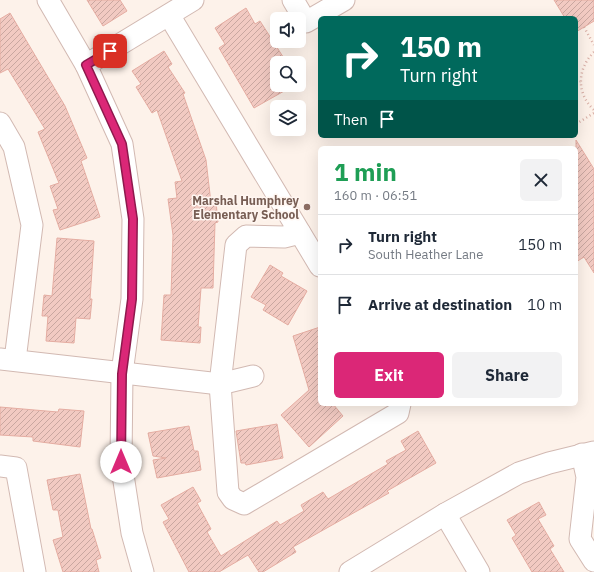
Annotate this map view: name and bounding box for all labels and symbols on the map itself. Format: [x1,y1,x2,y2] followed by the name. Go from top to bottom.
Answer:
[93,34,127,68] pin
[192,193,300,222] place label: Marshal Humphrey Elementary School
[302,202,312,212] marker: Marshal Humphrey Elementary School
[100,441,142,483] position arrow

